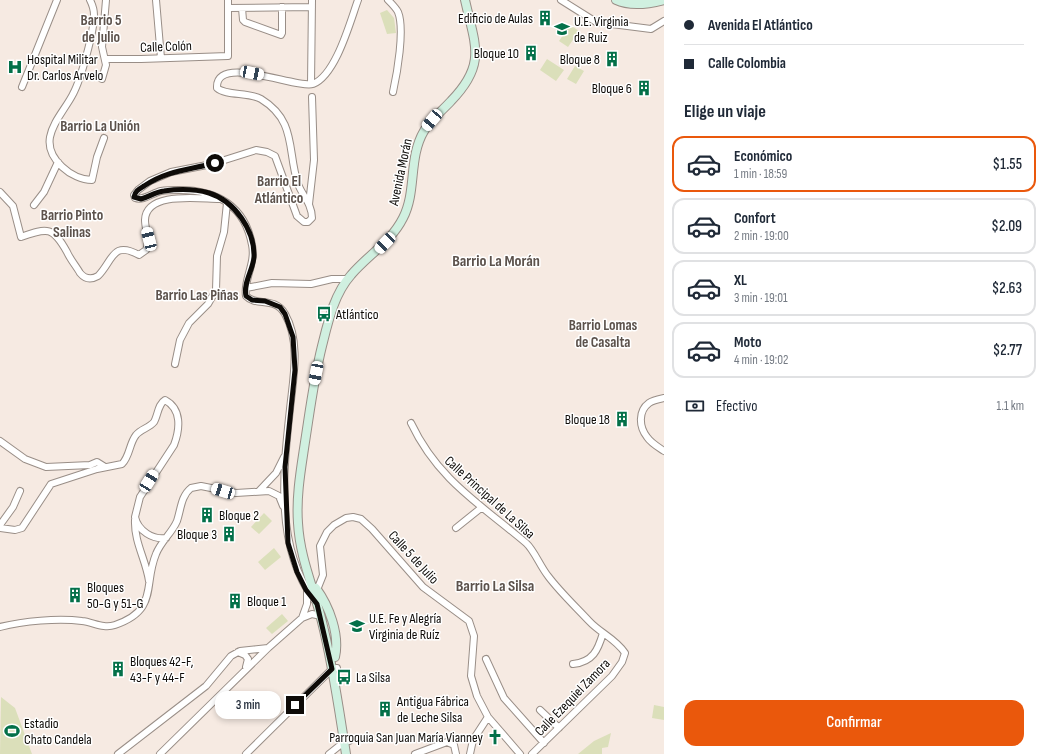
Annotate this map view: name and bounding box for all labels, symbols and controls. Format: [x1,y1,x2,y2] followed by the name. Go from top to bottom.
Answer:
[536,9,554,27] building icon: Edificio de Aulas
[458,10,533,27] place label: Edificio de Aulas
[80,11,122,47] district label: Barrio 5 de Julio
[574,13,629,46] place label: U.E. Virginia de Ruiz
[708,16,813,35] text: Avenida El Atlántico
[553,20,571,38] school or university icon: U.E. Virginia de Ruiz
[140,37,192,56] street label: Calle Colón
[522,44,540,62] building icon: Bloque 10
[474,45,519,62] place label: Bloque 10
[603,50,621,68] building icon: Bloque 8
[27,51,104,84] place label: Hospital Militar Dr. Carlos Arvelo
[560,51,600,68] place label: Bloque 8
[708,54,786,73] text: Calle Colombia
[6,58,24,76] hospital icon: Hospital Militar Dr. Carlos Arvelo
[239,65,265,81] car
[635,79,653,97] building icon: Bloque 6
[592,80,632,97] place label: Bloque 6
[684,101,766,122] text: Elige un viaje
[420,107,444,133] car
[60,117,140,136] district label: Barrio La Unión
[385,137,416,208] street label: Avenida Morán
[686,146,722,182] icon: car
[734,147,792,166] text: Económico
[206,154,224,172] route start
[993,155,1022,174] text: $1.55
[734,166,787,182] text: 1 min · 18:59
[254,172,303,208] district label: Barrio El Atlántico
[41,206,103,242] district label: Barrio Pinto Salinas
[686,208,722,244] icon: car
[734,209,776,228] text: Confort
[991,217,1022,236] text: $2.09
[140,226,158,252] car
[734,228,789,244] text: 2 min · 19:00
[372,230,398,256] car
[452,252,540,271] district label: Barrio La Morán
[686,270,722,306] icon: car
[734,271,747,290] text: XL
[992,279,1022,298] text: $2.63
[155,286,239,305] district label: Barrio Las Piñas
[734,290,788,306] text: 3 min · 19:01
[315,305,333,323] bus stop icon: Atlántico
[335,306,379,323] place label: Atlántico
[569,316,638,352] district label: Barrio Lomas de Casalta
[686,332,722,368] icon: car
[734,333,761,352] text: Moto
[993,341,1022,360] text: $2.77
[734,352,788,368] text: 4 min · 19:02
[308,360,324,386] car
[684,395,706,417] icon: cash
[716,397,757,416] text: Efectivo
[997,398,1024,414] text: 1.1 km
[613,410,631,428] building icon: Bloque 18
[565,411,610,428] place label: Bloque 18
[441,452,538,542] street label: Calle Principal de La Silsa
[138,468,160,494] car
[210,482,236,500] car
[198,506,216,524] building icon: Bloque 2
[219,507,259,524] place label: Bloque 2
[220,525,238,543] building icon: Bloque 3
[177,526,217,543] place label: Bloque 3
[385,527,443,588] street label: Calle 5 de Julio
[456,577,534,596] district label: Barrio La Silsa
[87,579,144,612] place label: Bloques 50-G y 51-G
[66,586,84,604] building icon: Bloques 50-G y 51-G
[226,592,244,610] building icon: Bloque 1
[247,593,286,610] place label: Bloque 1
[369,610,441,643] place label: U.E. Fe y Alegría Virginia de Ruíz
[348,617,366,635] school or university icon: U.E. Fe y Alegría Virginia de Ruíz
[130,653,194,686] place label: Bloques 42-F, 43-F y 44-F
[531,655,614,740] street label: Calle Ezequiel Zamora
[109,660,127,678] building icon: Bloques 42-F, 43-F y 44-F
[335,668,353,686] bus stop icon: La Silsa
[356,669,390,686] place label: La Silsa
[215,691,281,719] callout: 3 min
[396,693,469,726] place label: Antigua Fábrica de Leche Silsa
[286,696,304,714] route end
[236,697,260,713] text: 3 min
[376,700,394,718] building icon: Antigua Fábrica de Leche Silsa
[684,700,1024,746] button: Confirmar
[24,715,92,748] place label: Estadio Chato Candela
[3,722,21,740] sports icon: Estadio Chato Candela
[486,728,504,746] church icon: Parroquia San Juan María Vianney
[329,729,484,746] place label: Parroquia San Juan María Vianney

